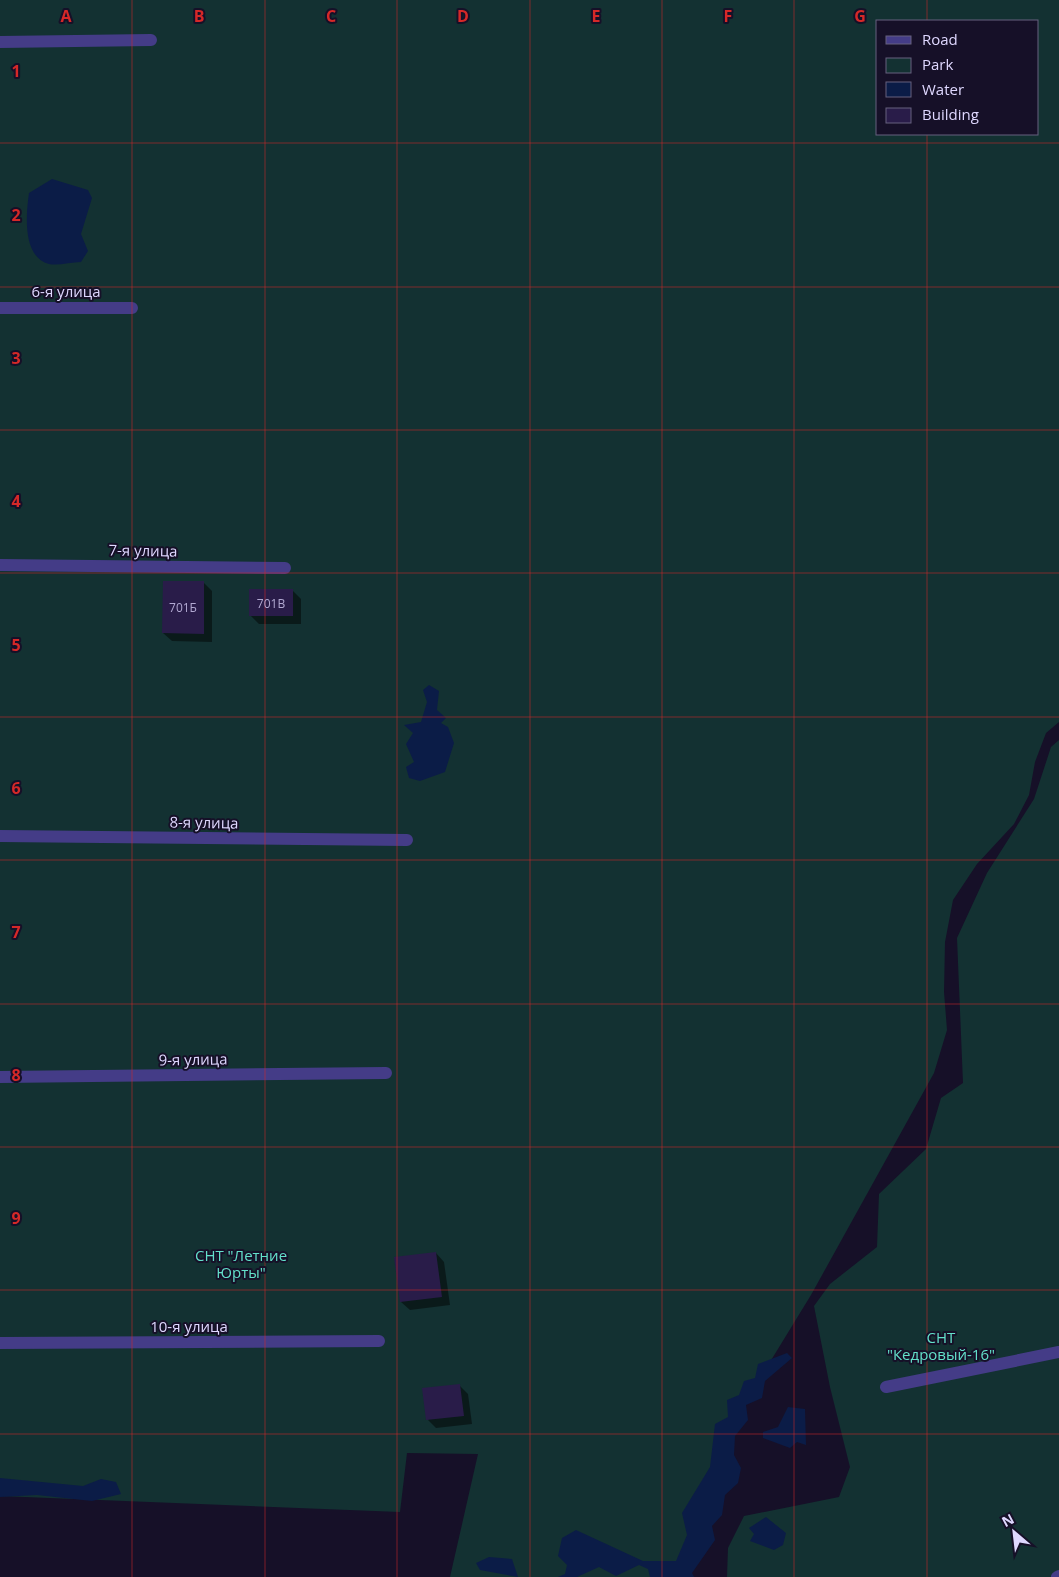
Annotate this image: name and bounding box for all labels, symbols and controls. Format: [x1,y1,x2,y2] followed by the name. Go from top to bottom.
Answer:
[60,5,72,27] text: A
[194,5,204,27] text: B
[326,5,336,27] text: C
[457,5,469,27] text: D
[592,5,601,27] text: E
[724,5,732,27] text: F
[854,5,866,27] text: G
[876,20,1039,135] legend
[922,29,958,49] text: Road
[922,54,953,74] text: Park
[11,60,21,82] text: 1
[922,79,964,99] text: Water
[922,104,979,124] text: Building
[11,204,21,226] text: 2
[32,281,100,301] street label: 6-я улица
[11,347,21,369] text: 3
[11,490,21,512] text: 4
[108,539,178,561] street label: 7-я улица
[257,595,285,612] house number: 701В
[169,599,197,616] house number: 701Б
[11,634,21,656] text: 5
[11,777,21,799] text: 6
[169,811,239,833] street label: 8-я улица
[11,921,21,943] text: 7
[158,1048,228,1070] street label: 9-я улица
[11,1064,21,1086] text: 8
[11,1207,21,1229] text: 9
[195,1245,287,1282] park label: СНТ "Летние Юрты"
[150,1316,228,1336] street label: 10-я улица
[887,1327,995,1364] park label: СНТ "Кедровый-16"
[989,1507,1039,1557] north arrow
[998,1509,1017,1531] text: N

